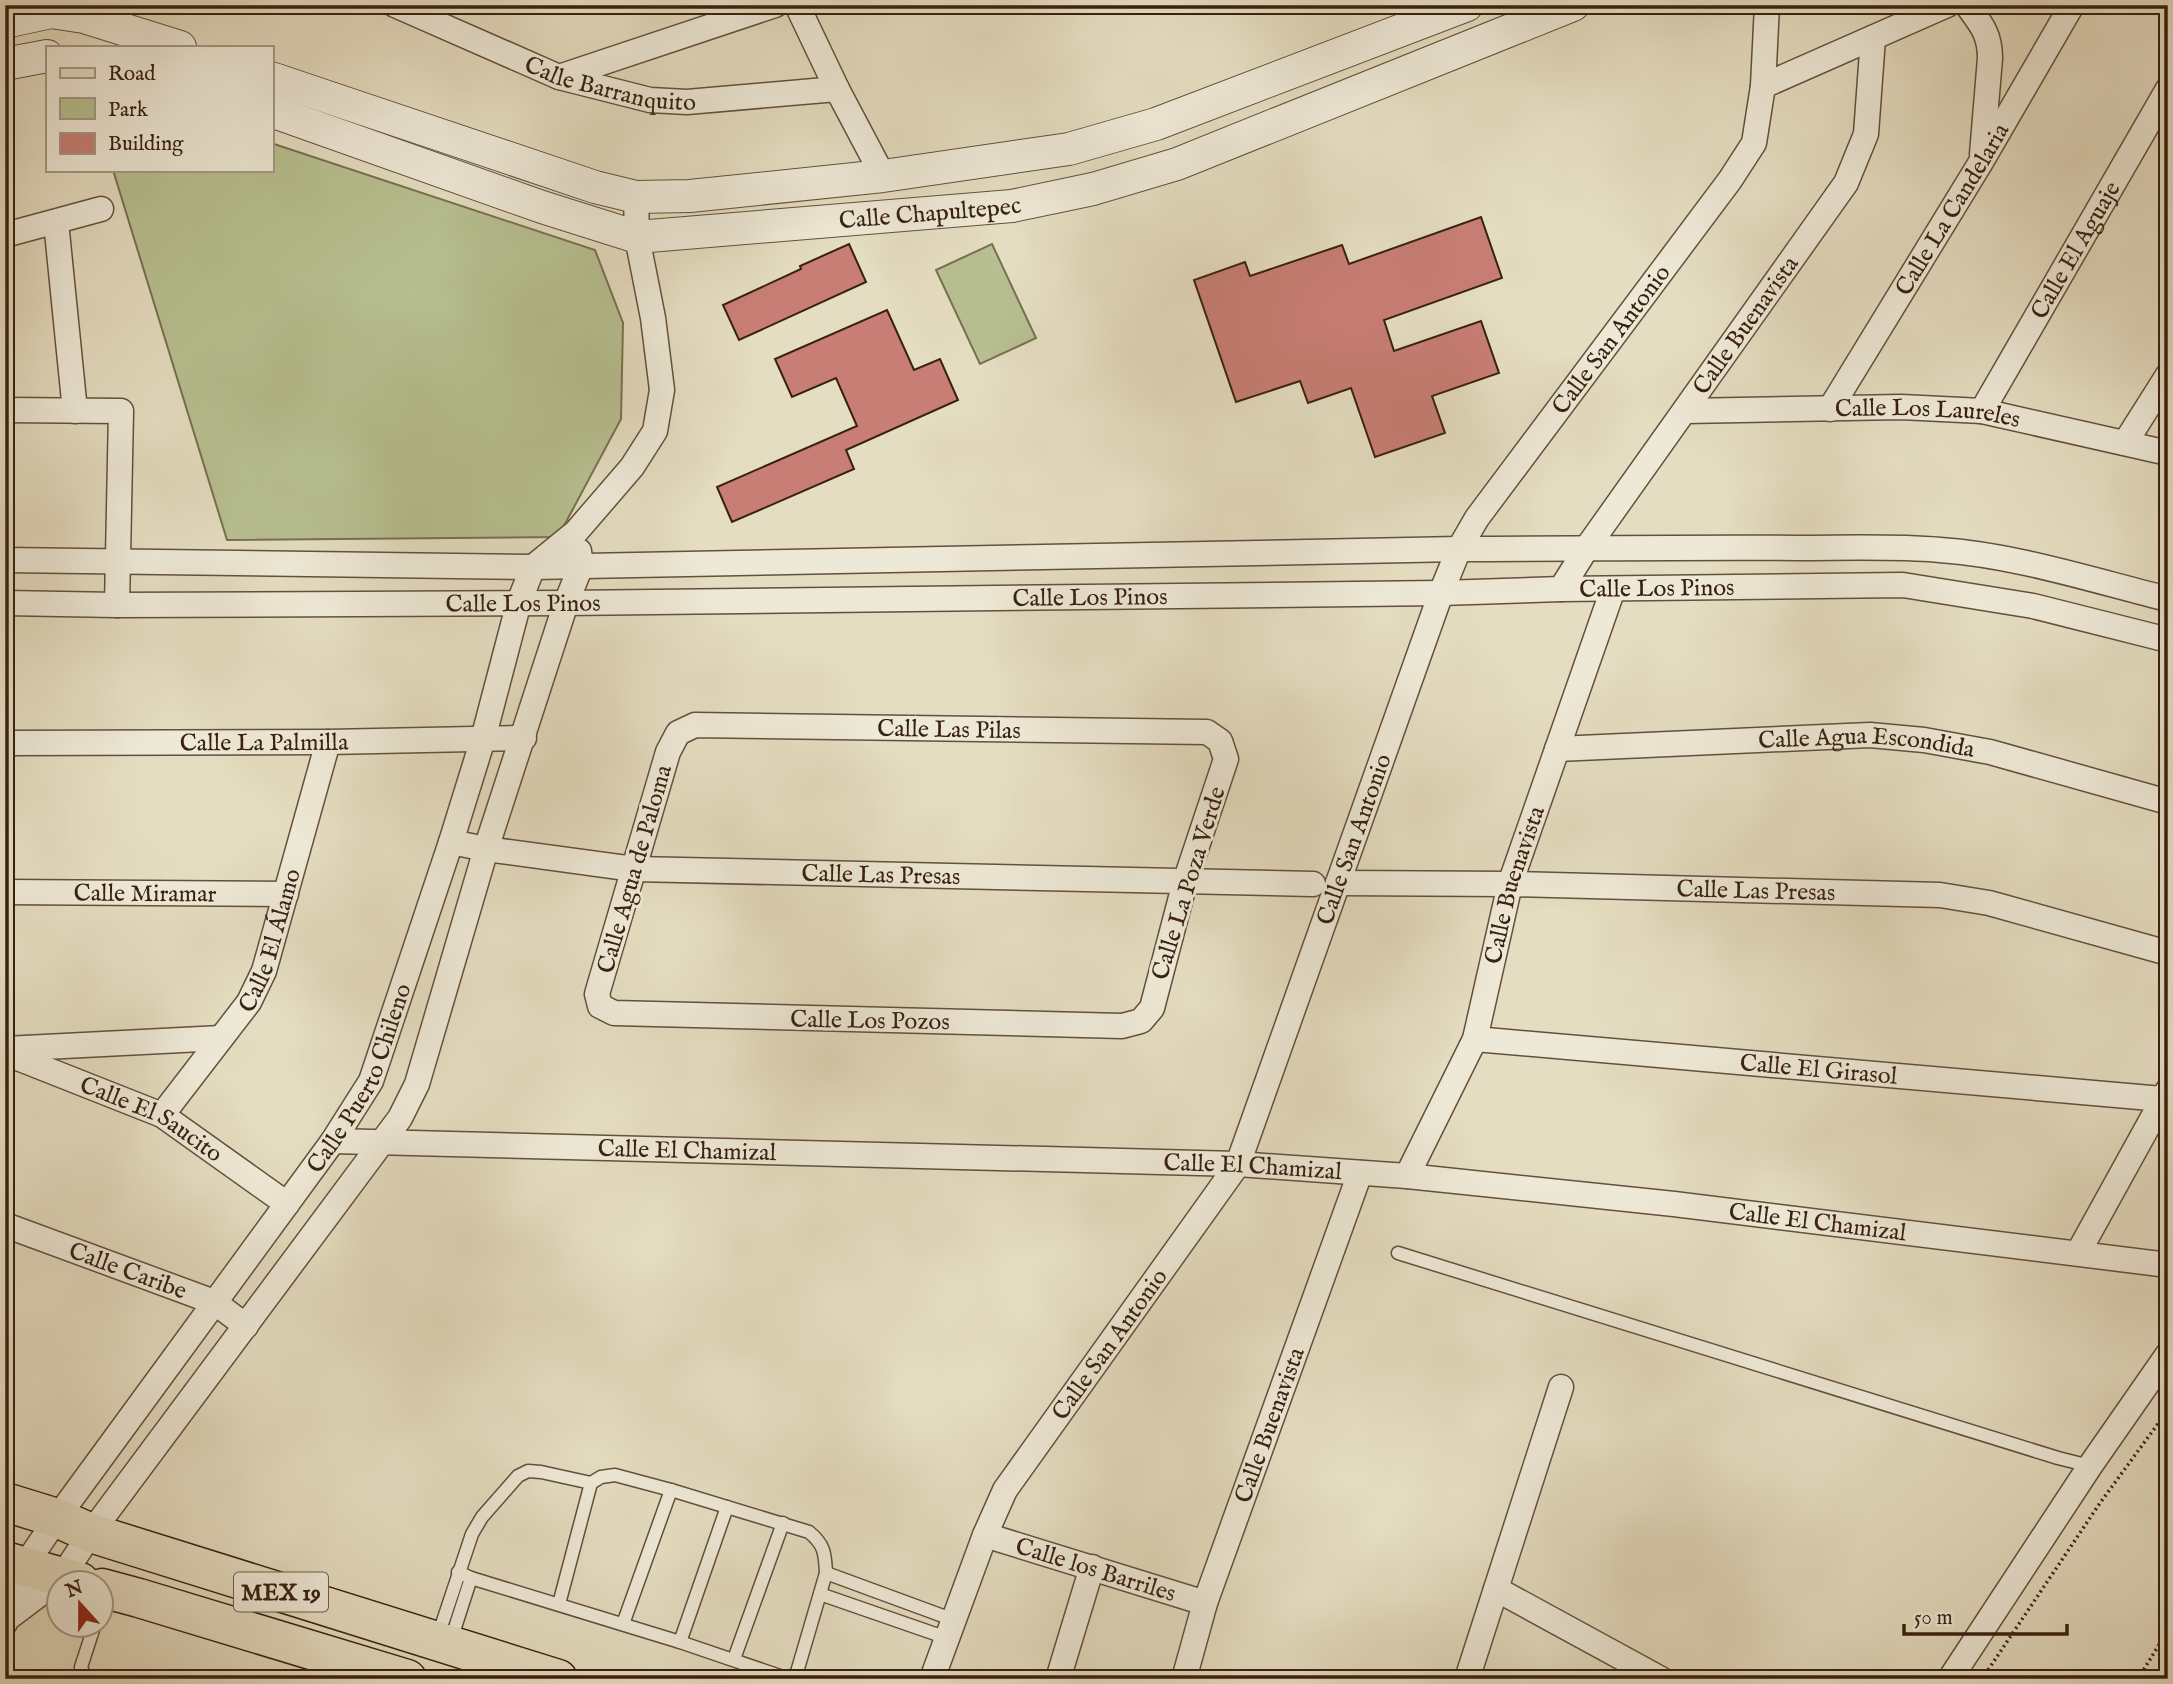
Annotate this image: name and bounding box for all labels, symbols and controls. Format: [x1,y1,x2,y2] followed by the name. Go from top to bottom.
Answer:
[46,46,273,172] legend
[519,50,697,119] street label: Calle Barranquito
[108,61,156,88] text: Road
[108,97,149,124] text: Park
[1889,118,2017,302] street label: Calle La Candelaria
[108,131,184,158] text: Building
[2024,176,2128,325] street label: Calle El Aguaje
[838,190,1024,237] street label: Calle Chapultepec
[1686,250,1807,401] street label: Calle Buenavista
[1546,259,1678,421] street label: Calle San Antonio
[1835,393,2023,436] street label: Calle Los Laureles
[1579,573,1735,606] street label: Calle Los Pinos
[1012,582,1168,615] street label: Calle Los Pinos
[445,589,601,621] street label: Calle Los Pinos
[877,714,1021,747] street label: Calle Las Pilas
[1757,721,1978,766] street label: Calle Agua Escondida
[180,728,349,759] street label: Calle La Palmilla
[1310,750,1400,930] street label: Calle San Antonio
[591,761,680,977] street label: Calle Agua de Paloma
[1145,783,1234,984] street label: Calle La Poza Verde
[1478,802,1553,967] street label: Calle Buenavista
[801,859,961,893] street label: Calle Las Presas
[232,865,309,1020] street label: Calle El Álamo
[1676,874,1836,909] street label: Calle Las Presas
[73,878,217,911] street label: Calle Miramar
[300,980,420,1180] street label: Calle Puerto Chileno
[790,1005,950,1038] street label: Calle Los Pozos
[1739,1048,1899,1093] street label: Calle El Girasol
[75,1070,228,1170] street label: Calle El Saucito
[597,1134,777,1169] street label: Calle El Chamizal
[1163,1148,1343,1188] street label: Calle El Chamizal
[1727,1197,1909,1250] street label: Calle El Chamizal
[64,1236,191,1308] street label: Calle Caribe
[1046,1263,1175,1427] street label: Calle San Antonio
[1228,1343,1313,1508] street label: Calle Buenavista
[1011,1531,1179,1610] street label: Calle los Barriles
[46,1568,116,1638] north arrow
[234,1572,328,1611] road number: MEX 19
[62,1576,87,1605] text: N
[1904,1593,2066,1637] scale bar
[1914,1605,1953,1632] text: 50 m

